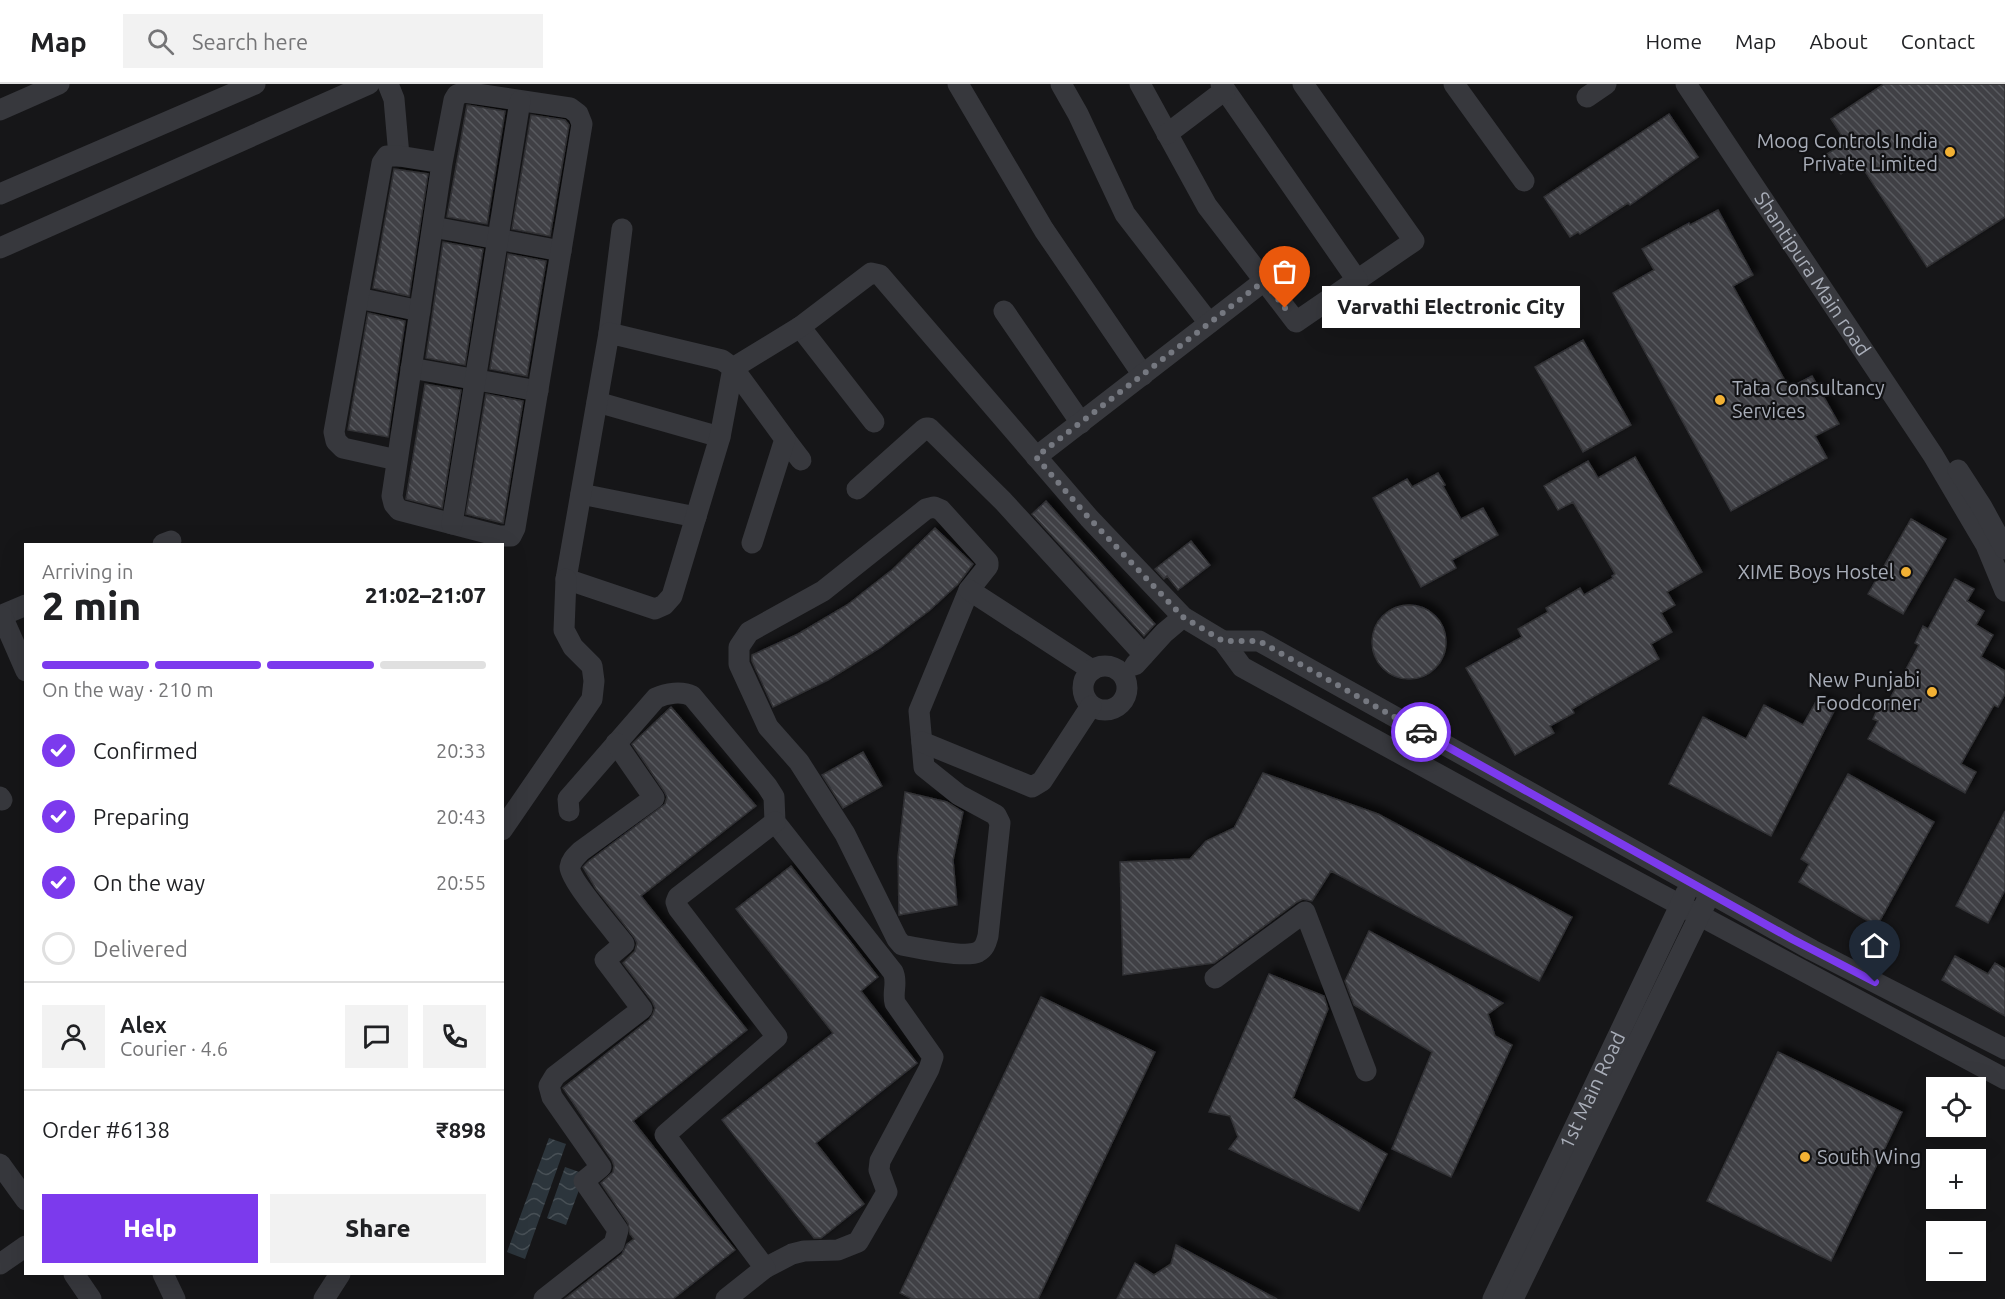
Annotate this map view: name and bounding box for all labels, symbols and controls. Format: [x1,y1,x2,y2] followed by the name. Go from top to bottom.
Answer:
[123,14,543,68] search box
[144,25,177,58] icon: search
[30,26,87,57] text: Map
[192,29,308,54] text: Search here
[1645,29,1702,53] text: Home
[1735,29,1776,53] text: Map
[1809,29,1868,53] text: About
[1901,29,1975,53] text: Contact
[1757,129,1938,175] place label: Moog Controls India Private Limited
[1943,145,1957,159] marker: Moog Controls India Private Limited
[1750,187,1875,360] street label: Shantipura Main road
[1259,246,1310,308] pin
[1268,255,1301,288] icon: bag
[1321,287,1579,329] callout: Varvathi Electronic City
[1337,295,1565,318] text: Varvathi Electronic City
[1732,376,1885,422] place label: Tata Consultancy Services
[1713,393,1727,407] marker: Tata Consultancy Services
[42,560,133,583] text: Arriving in
[1738,560,1894,583] place label: XIME Boys Hostel
[1899,565,1913,579] marker: XIME Boys Hostel
[365,582,486,607] text: 21:02–21:07
[42,584,141,627] text: 2 min
[1808,668,1920,714] place label: New Punjabi Foodcorner
[42,678,214,701] text: On the way · 210 m
[1925,685,1939,699] marker: New Punjabi Foodcorner
[1391,702,1451,762] courier
[1405,716,1438,749] icon: car
[42,734,75,767] icon: check
[93,738,198,763] text: Confirmed
[436,739,486,762] text: 20:33
[42,800,75,833] icon: check
[93,804,190,829] text: Preparing
[436,805,486,828] text: 20:43
[42,866,75,899] icon: check
[93,870,205,895] text: On the way
[436,871,486,894] text: 20:55
[1849,920,1900,982] pin
[1858,929,1891,962] icon: home
[93,936,188,961] text: Delivered
[42,1005,105,1068] button: person
[345,1005,408,1068] button: chat
[423,1005,486,1068] button: phone
[120,1012,167,1037] text: Alex
[1554,1028,1629,1152] street label: 1st Main Road
[120,1037,228,1060] text: Courier · 4.6
[1926,1077,1986,1281] map controls
[1926,1077,1986,1137] button: locate
[42,1117,170,1142] text: Order #6138
[436,1117,486,1142] text: ₹898
[1817,1145,1921,1168] place label: South Wing
[1926,1149,1986,1209] button: +
[1798,1150,1812,1164] marker: South Wing
[42,1194,258,1263] button: Help
[270,1194,486,1263] button: Share
[1926,1221,1986,1281] button: −

